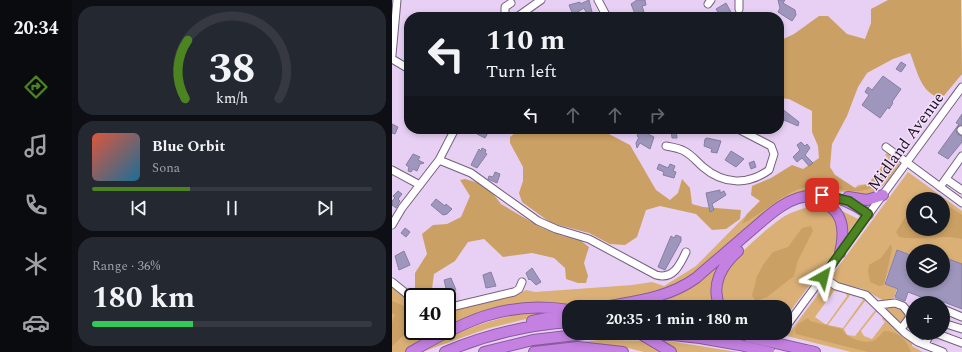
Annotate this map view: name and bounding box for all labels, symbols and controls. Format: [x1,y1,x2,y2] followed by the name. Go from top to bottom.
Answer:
[13,15,59,42] text: 20:34
[486,19,565,62] text: 110 m
[420,28,472,80] icon: left
[209,37,255,100] text: 38
[486,58,557,85] text: Turn left
[22,73,50,101] icon: directions
[216,87,248,109] text: km/h
[862,87,950,196] street label: Midland Avenue
[520,104,542,126] icon: left
[562,104,584,126] icon: ahead
[604,104,626,126] icon: ahead
[646,104,668,126] icon: right
[22,132,50,160] icon: music
[152,135,225,158] text: Blue Orbit
[152,158,180,178] text: Sona
[805,178,839,212] pin
[811,184,833,206] icon: arrive
[22,191,50,219] icon: phone
[906,192,950,340] map controls
[906,192,950,236] button: search
[128,197,150,219] icon: previous
[221,197,243,219] icon: pause
[314,197,336,219] icon: next
[906,244,950,288] button: layers
[22,250,50,278] icon: climate
[92,256,160,276] text: Range · 36%
[802,256,844,298] position arrow
[92,275,195,321] text: 180 km
[404,288,456,340] speed limit sign: 40
[906,296,950,340] button: +
[606,308,748,331] text: 20:35 · 1 min · 180 m
[22,309,50,337] icon: car

